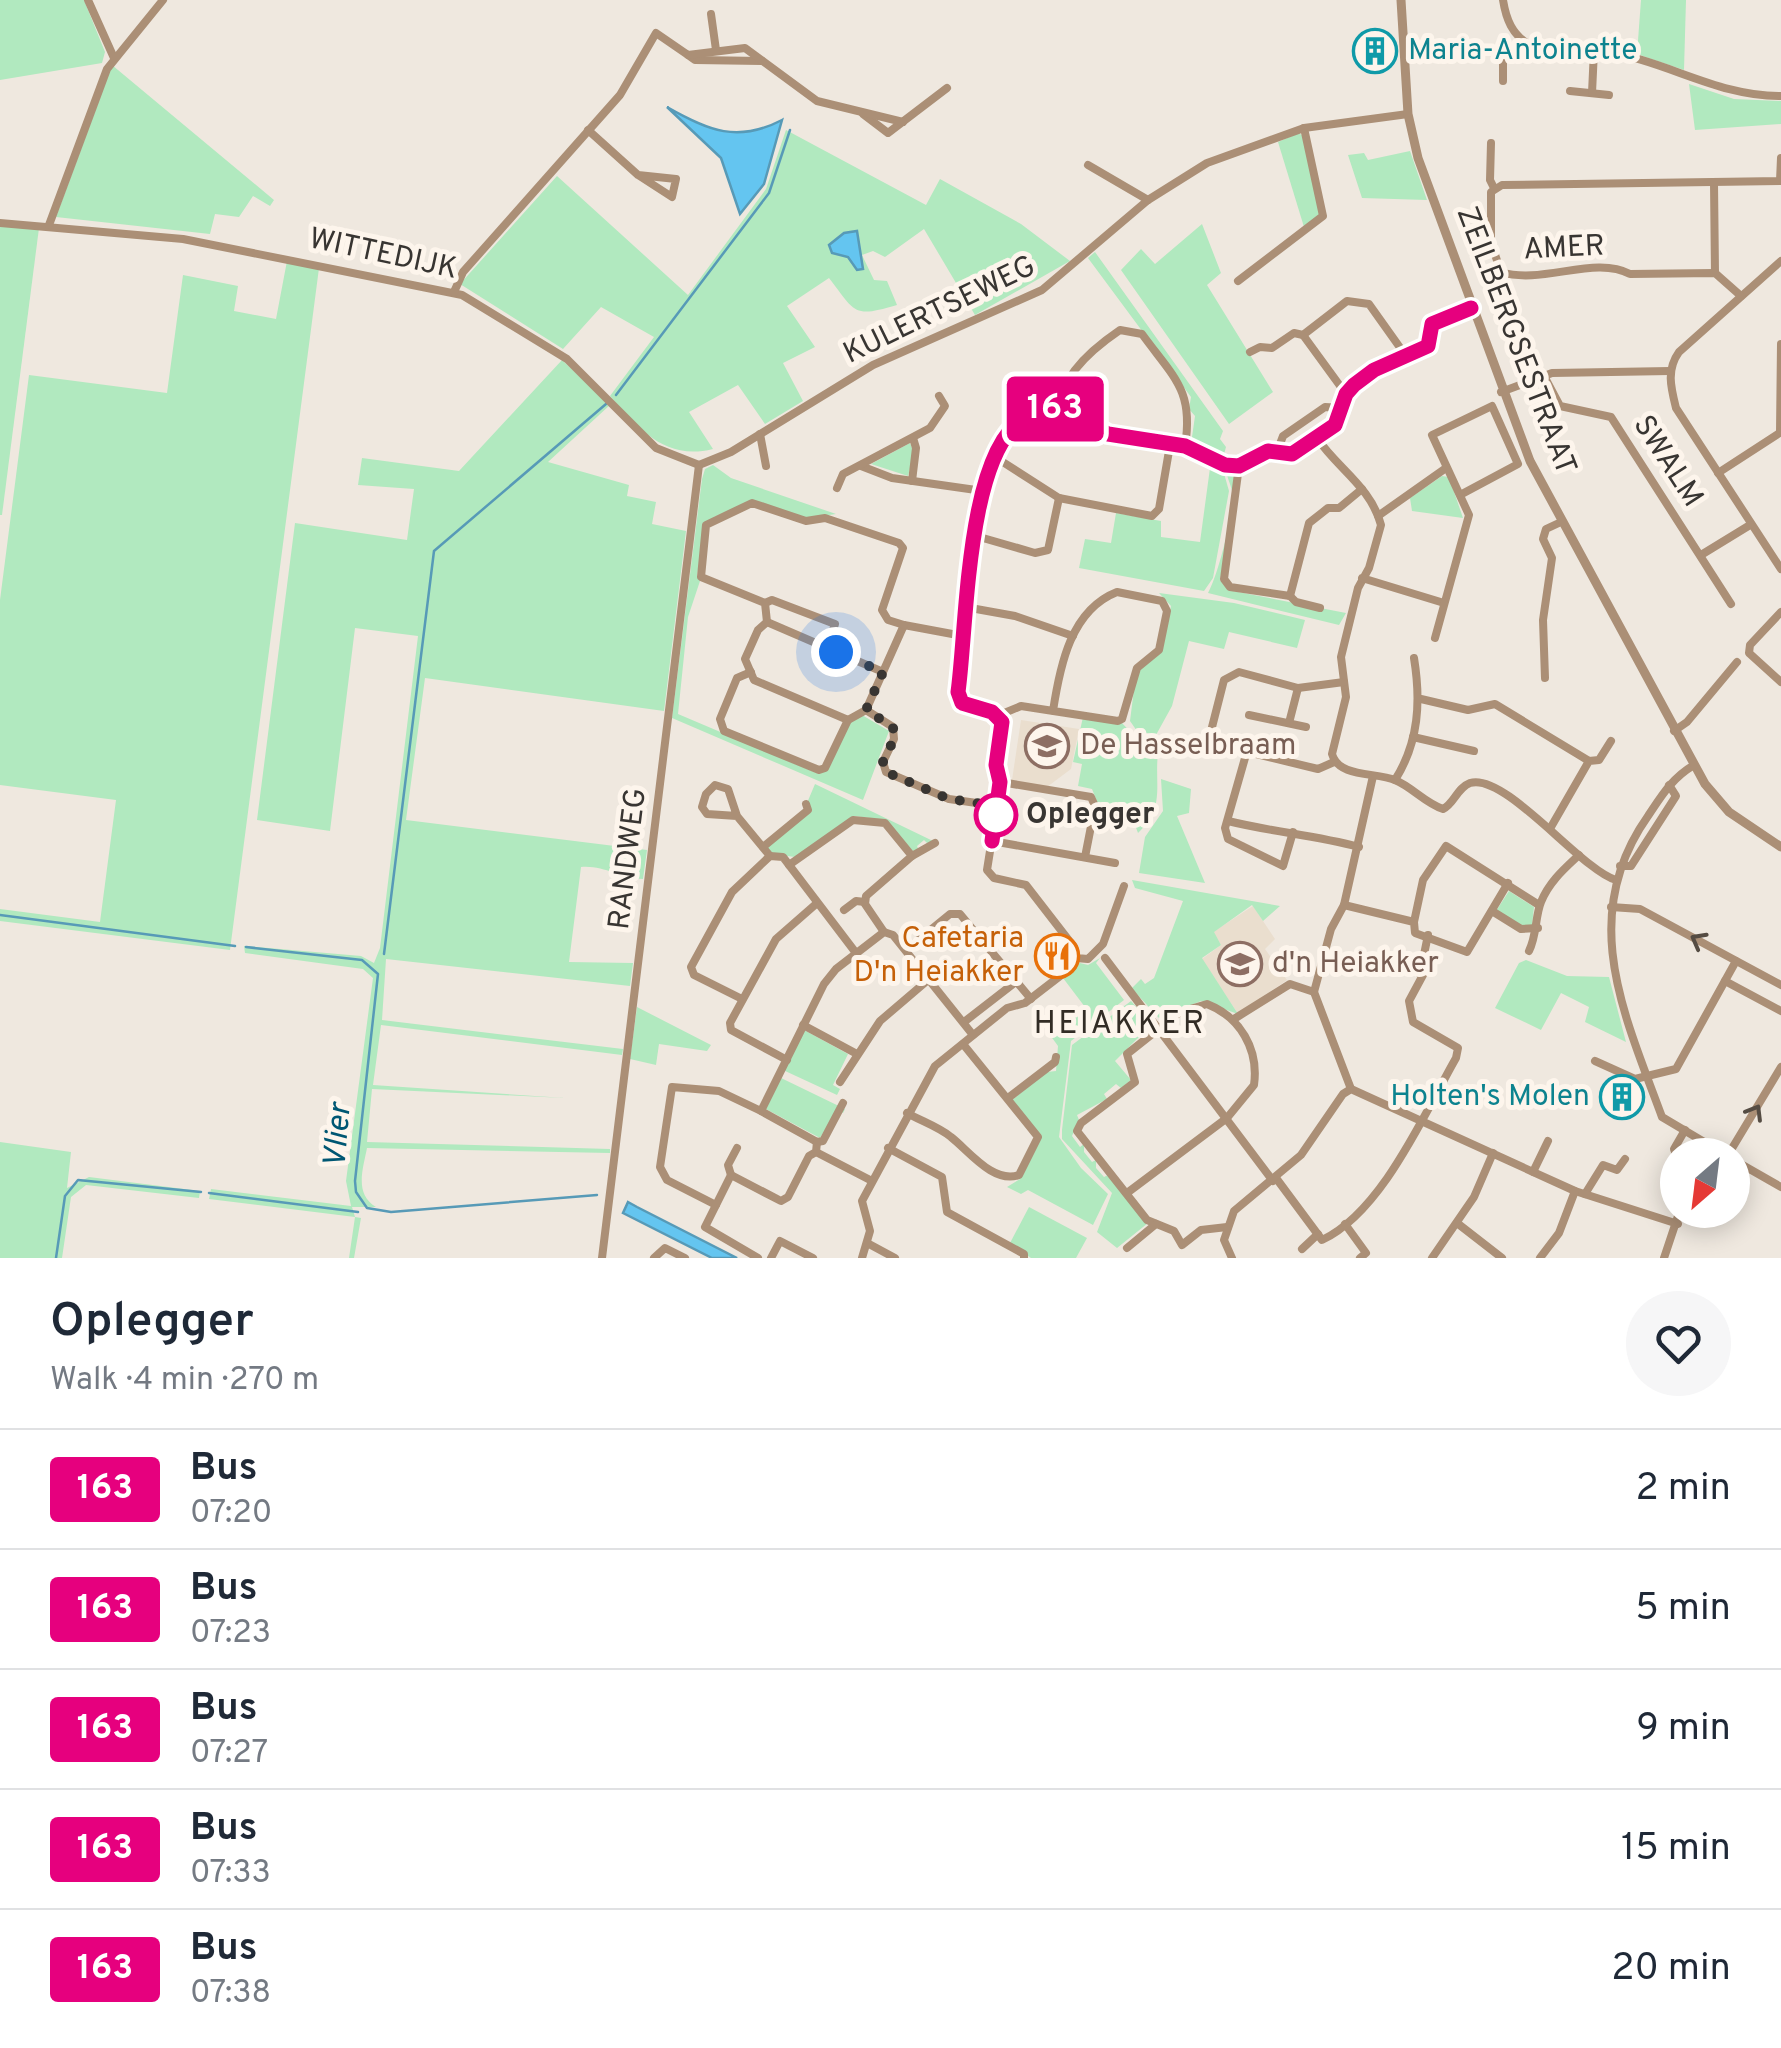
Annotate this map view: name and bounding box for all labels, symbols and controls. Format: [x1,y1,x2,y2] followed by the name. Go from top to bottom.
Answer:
[1352,28,1398,74] building icon: Maria-Antoinette
[1408,33,1637,70] place label: Maria-Antoinette
[1447,202,1583,480] street label: ZEILBERGSESTRAAT
[305,221,461,289] street label: WITTEDIJK
[1522,228,1606,270] street label: AMER
[838,249,1042,373] street label: KULERTSEWEG
[998,376,1112,442] line badge: 163
[1027,387,1083,431] text: 163
[1624,409,1710,515] street label: SWALM
[811,627,861,677] your location
[1024,723,1070,769] school or university icon: De Hasselbraam
[1080,728,1296,765] place label: De Hasselbraam
[602,786,656,932] street label: RANDWEG
[975,794,1017,836] marker: Oplegger
[1026,797,1155,834] place label: Oplegger
[854,921,1024,992] place label: Cafetaria D'n Heiakker
[1034,933,1080,979] restaurant icon: Cafetaria D'n Heiakker
[1690,933,1708,952] one-way arrow
[1217,941,1263,987] school or university icon: d'n Heiakker
[1272,946,1439,983] place label: d'n Heiakker
[1033,1005,1207,1045] district label: HEIAKKER
[1599,1074,1645,1120] building icon: Holten's Molen
[1390,1079,1590,1116] place label: Holten's Molen
[316,1099,362,1170] water label: Vlier
[1743,1105,1762,1123] one-way arrow
[1660,1138,1750,1228] north arrow
[1660,1138,1750,1228] map controls
[1626,1291,1731,1396] button: heart
[50,1293,254,1353] text: Oplegger
[50,1361,319,1401] text: Walk · 4 min · 270 m
[190,1445,257,1494] text: Bus
[1636,1465,1731,1514] text: 2 min
[77,1467,133,1511] text: 163
[190,1494,272,1534] text: 07:20
[190,1565,257,1614] text: Bus
[1635,1585,1731,1634] text: 5 min
[77,1587,133,1631] text: 163
[190,1614,271,1654] text: 07:23
[190,1685,257,1734] text: Bus
[1636,1705,1731,1754] text: 9 min
[77,1707,133,1751] text: 163
[190,1734,268,1774] text: 07:27
[190,1805,257,1854] text: Bus
[1621,1825,1731,1874] text: 15 min
[77,1827,133,1871] text: 163
[190,1854,271,1894] text: 07:33
[190,1925,257,1974] text: Bus
[1611,1945,1731,1994] text: 20 min
[77,1947,133,1991] text: 163
[190,1974,271,2014] text: 07:38

